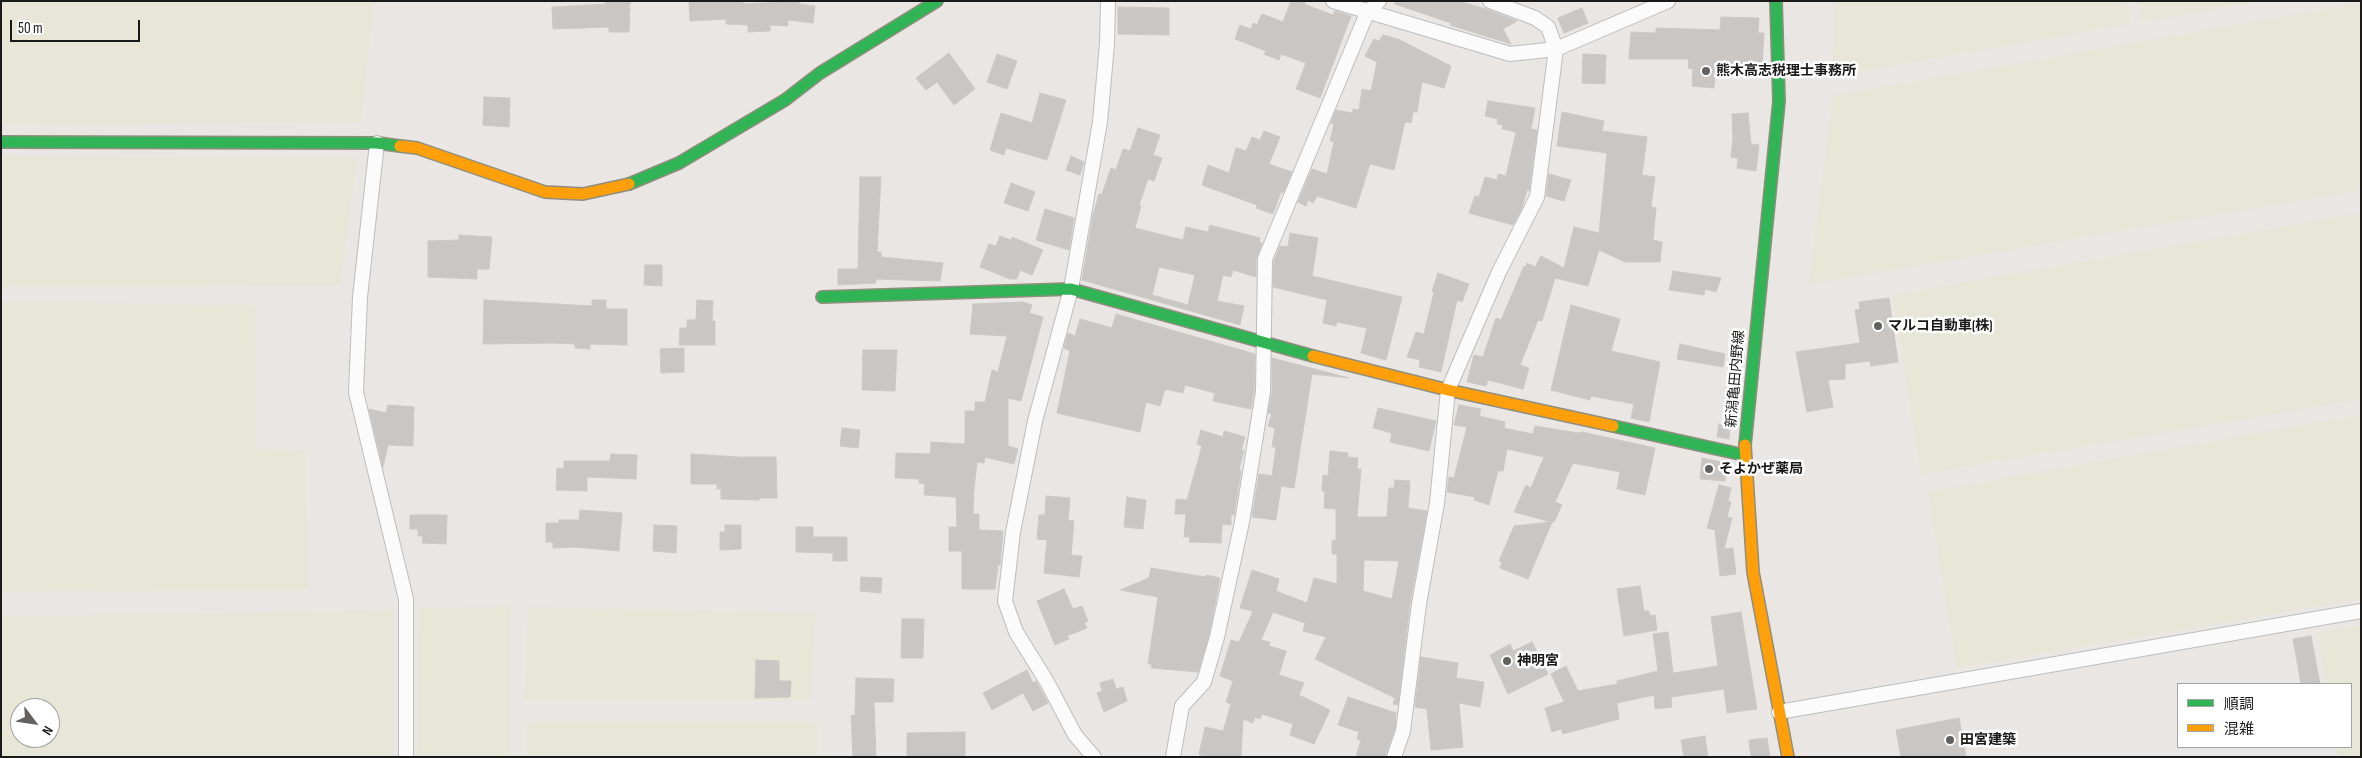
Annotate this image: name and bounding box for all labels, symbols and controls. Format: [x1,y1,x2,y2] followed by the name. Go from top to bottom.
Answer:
[12,10,142,42] scale bar
[18,19,43,38] text: 50 m
[1716,63,1856,79] place label: 熊木高志税理士事務所
[1700,65,1712,77] marker: 熊木高志税理士事務所
[1888,318,1992,334] place label: マルコ自動車(株)
[1872,320,1884,332] marker: マルコ自動車(株)
[1723,329,1749,429] street label: 新潟亀田内野線
[1719,461,1803,477] place label: そよかぜ薬局
[1703,463,1715,475] marker: そよかぜ薬局
[1517,653,1559,669] place label: 神明宮
[1501,655,1513,667] marker: 神明宮
[2177,683,2352,748] legend
[2224,695,2254,714] text: 順調
[10,698,60,748] north arrow
[2224,720,2254,739] text: 混雑
[38,723,57,738] text: N
[1960,732,2016,748] place label: 田宮建築
[1944,734,1956,746] marker: 田宮建築

